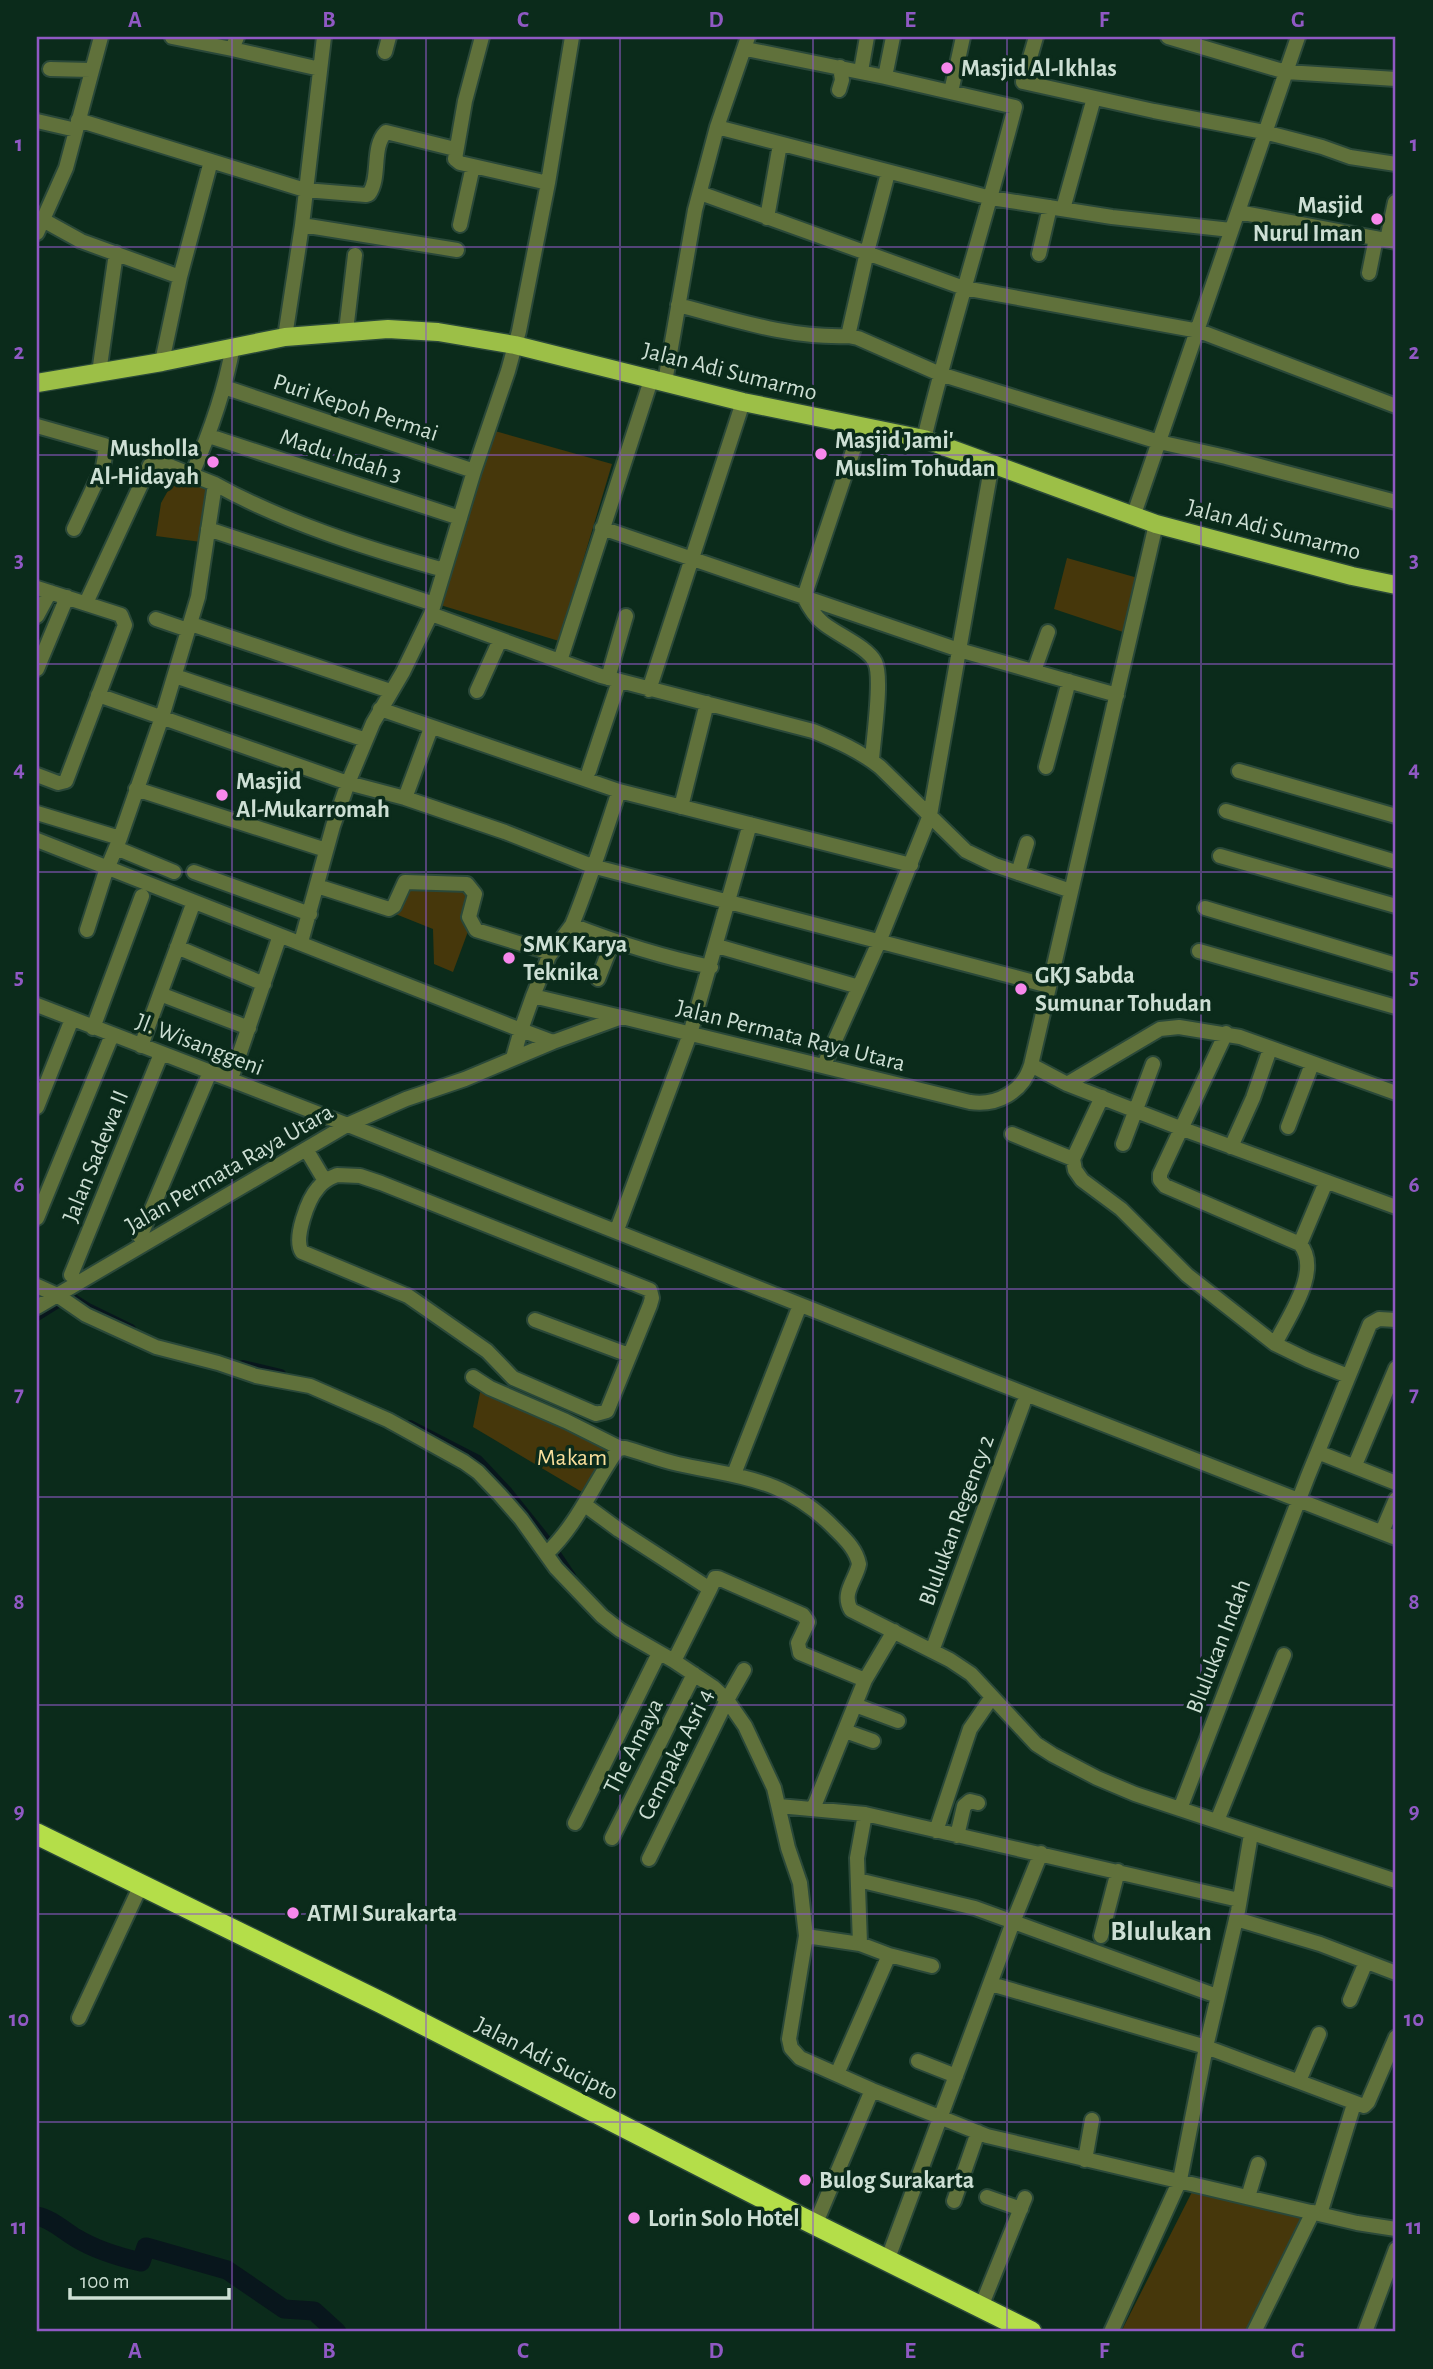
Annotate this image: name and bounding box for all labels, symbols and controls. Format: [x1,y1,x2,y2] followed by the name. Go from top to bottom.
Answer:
[128,9,142,32] text: A
[322,9,336,32] text: B
[517,9,529,32] text: C
[708,9,724,32] text: D
[904,9,916,32] text: E
[1099,9,1110,32] text: F
[1291,9,1305,32] text: G
[961,57,1117,81] place label: Masjid Al-Ikhlas
[939,60,955,76] marker: Masjid Al-Ikhlas
[15,133,23,156] text: 1
[1410,133,1418,156] text: 1
[1253,194,1363,246] place label: Masjid Nurul Iman
[1369,211,1385,227] marker: Masjid Nurul Iman
[640,339,819,405] street label: Jalan Adi Sumarmo
[14,341,25,364] text: 2
[1409,341,1420,364] text: 2
[270,370,441,446] street label: Puri Kepoh Permai
[277,425,405,487] street label: Madu Indah 3
[835,429,996,481] place label: Masjid Jami' Muslim Tohudan
[90,437,199,489] place label: Musholla Al-Hidayah
[813,446,829,462] marker: Masjid Jami' Muslim Tohudan
[205,454,221,470] marker: Musholla Al-Hidayah
[1184,495,1363,565] street label: Jalan Adi Sumarmo
[14,549,24,572] text: 3
[1409,549,1419,572] text: 3
[13,758,25,781] text: 4
[1408,758,1420,781] text: 4
[236,770,390,822] place label: Masjid Al-Mukarromah
[214,787,230,803] marker: Masjid Al-Mukarromah
[523,933,627,985] place label: SMK Karya Teknika
[501,950,517,966] marker: SMK Karya Teknika
[1035,964,1212,1016] place label: GKJ Sabda Sumunar Tohudan
[14,966,24,989] text: 5
[1409,966,1419,989] text: 5
[1013,981,1029,997] marker: GKJ Sabda Sumunar Tohudan
[674,996,908,1076] street label: Jalan Permata Raya Utara
[132,1010,267,1080] street label: Jl. Wisanggeni
[59,1087,133,1226] street label: Jalan Sadewa II
[122,1100,337,1238] street label: Jalan Permata Raya Utara
[13,1174,25,1197] text: 6
[1408,1174,1420,1197] text: 6
[14,1383,24,1406] text: 7
[1409,1383,1419,1406] text: 7
[915,1432,999,1609] street label: Blulukan Regency 2
[537,1446,607,1470] park label: Makam
[1182,1576,1255,1717] street label: Blulukan Indah
[13,1591,25,1614] text: 8
[1408,1591,1420,1614] text: 8
[634,1685,718,1824] street label: Cempaka Asri 4
[600,1695,668,1798] street label: The Amaya
[13,1800,25,1823] text: 9
[1408,1800,1420,1823] text: 9
[307,1902,457,1926] place label: ATMI Surakarta
[285,1905,301,1921] marker: ATMI Surakarta
[1110,1918,1212,1946] district label: Blulukan
[9,2008,29,2031] text: 10
[1404,2008,1424,2031] text: 10
[471,2013,622,2105] street label: Jalan Adi Sucipto
[819,2169,974,2193] place label: Bulog Surakarta
[797,2172,813,2188] marker: Bulog Surakarta
[648,2207,800,2231] place label: Lorin Solo Hotel
[626,2210,642,2226] marker: Lorin Solo Hotel
[11,2216,27,2239] text: 11
[1406,2216,1422,2239] text: 11
[70,2257,229,2301] scale bar
[80,2271,130,2292] text: 100 m
[128,2340,142,2363] text: A
[322,2340,336,2363] text: B
[517,2340,529,2363] text: C
[708,2340,724,2363] text: D
[904,2340,916,2363] text: E
[1099,2340,1110,2363] text: F
[1291,2340,1305,2363] text: G

